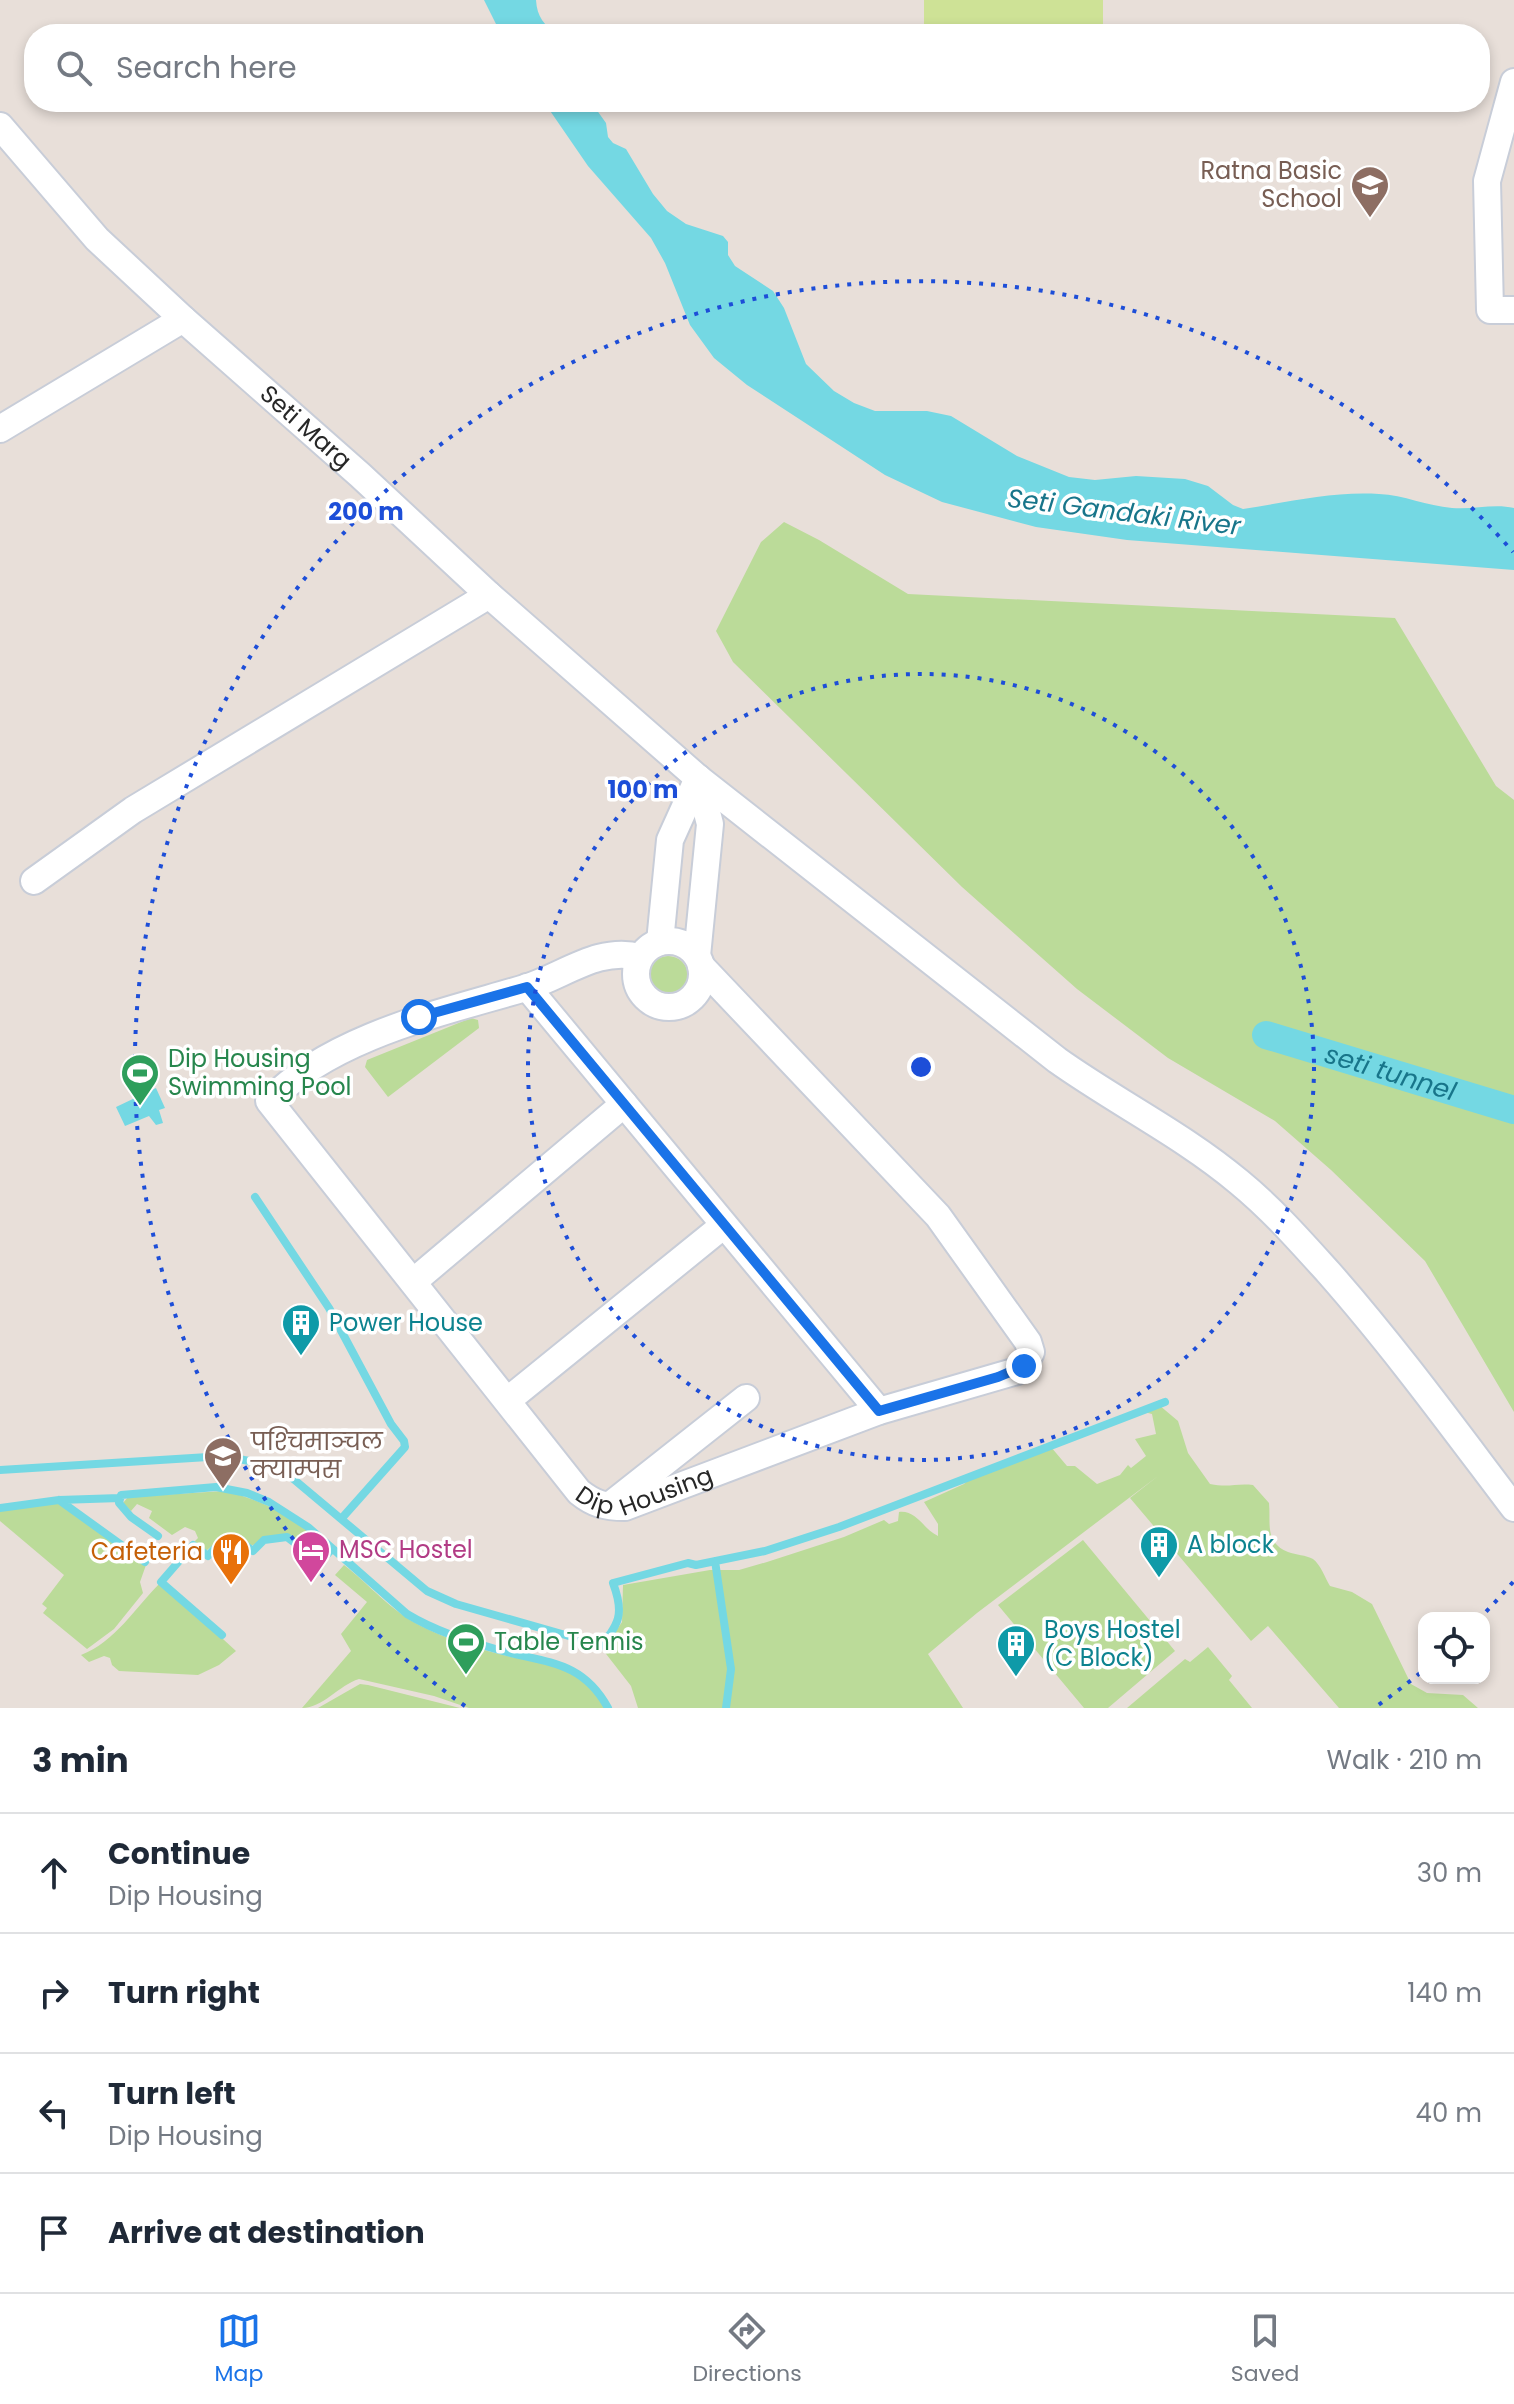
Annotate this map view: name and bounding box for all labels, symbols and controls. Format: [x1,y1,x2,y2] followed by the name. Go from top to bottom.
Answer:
[24,24,1490,112] search box
[52,46,96,90] icon: search
[116,46,297,89] text: Search here
[1201,154,1342,215] place label: Ratna Basic School
[1349,164,1391,219] school or university icon: Ratna Basic School
[253,377,359,476] street label: Seti Marg
[1005,480,1244,544] water label: Seti Gandaki River
[328,495,404,528] text: 200 m
[608,773,678,806] text: 100 m
[401,999,437,1035] route start
[1320,1036,1461,1110] water label: seti tunnel
[168,1042,352,1103] place label: Dip Housing Swimming Pool
[119,1052,161,1107] sports icon: Dip Housing Swimming Pool
[907,1053,935,1081] centre of rings
[280,1302,322,1357] building icon: Power House
[329,1306,483,1339] place label: Power House
[1006,1348,1042,1384] route end
[250,1425,384,1486] place label: पश्‍चिमाञ्‍चल क्याम्पस
[202,1435,244,1490] school or university icon: पश्‍चिमाञ्‍चल क्याम्पस
[569,1458,717,1524] street label: Dip Housing
[1138,1524,1180,1579] building icon: A block
[1187,1528,1275,1561] place label: A block
[290,1529,332,1584] hotel icon: MSC Hostel
[210,1531,252,1586] restaurant icon: Cafeteria
[339,1533,473,1566] place label: MSC Hostel
[91,1535,203,1568] place label: Cafeteria
[1418,1612,1490,1684] map controls
[1418,1612,1490,1684] button: locate
[1044,1613,1181,1674] place label: Boys Hostel (C Block)
[445,1621,487,1676] sports icon: Table Tennis
[995,1623,1037,1678] building icon: Boys Hostel (C Block)
[494,1625,644,1658] place label: Table Tennis
[32,1736,129,1784] text: 3 min
[1327,1742,1482,1778] text: Walk · 210 m
[108,1832,250,1875] text: Continue
[32,1851,76,1895] icon: ahead
[1417,1855,1482,1891] text: 30 m
[108,1878,263,1914] text: Dip Housing
[32,1971,76,2015] icon: right
[108,1971,260,2014] text: Turn right
[1407,1975,1482,2011] text: 140 m
[108,2072,236,2115] text: Turn left
[32,2091,76,2135] icon: left
[1416,2095,1482,2131] text: 40 m
[108,2118,263,2154] text: Dip Housing
[32,2211,76,2255] icon: arrive
[108,2211,425,2254] text: Arrive at destination
[215,2309,263,2390] tab: Map
[692,2309,802,2390] tab: Directions
[1231,2309,1299,2390] tab: Saved

